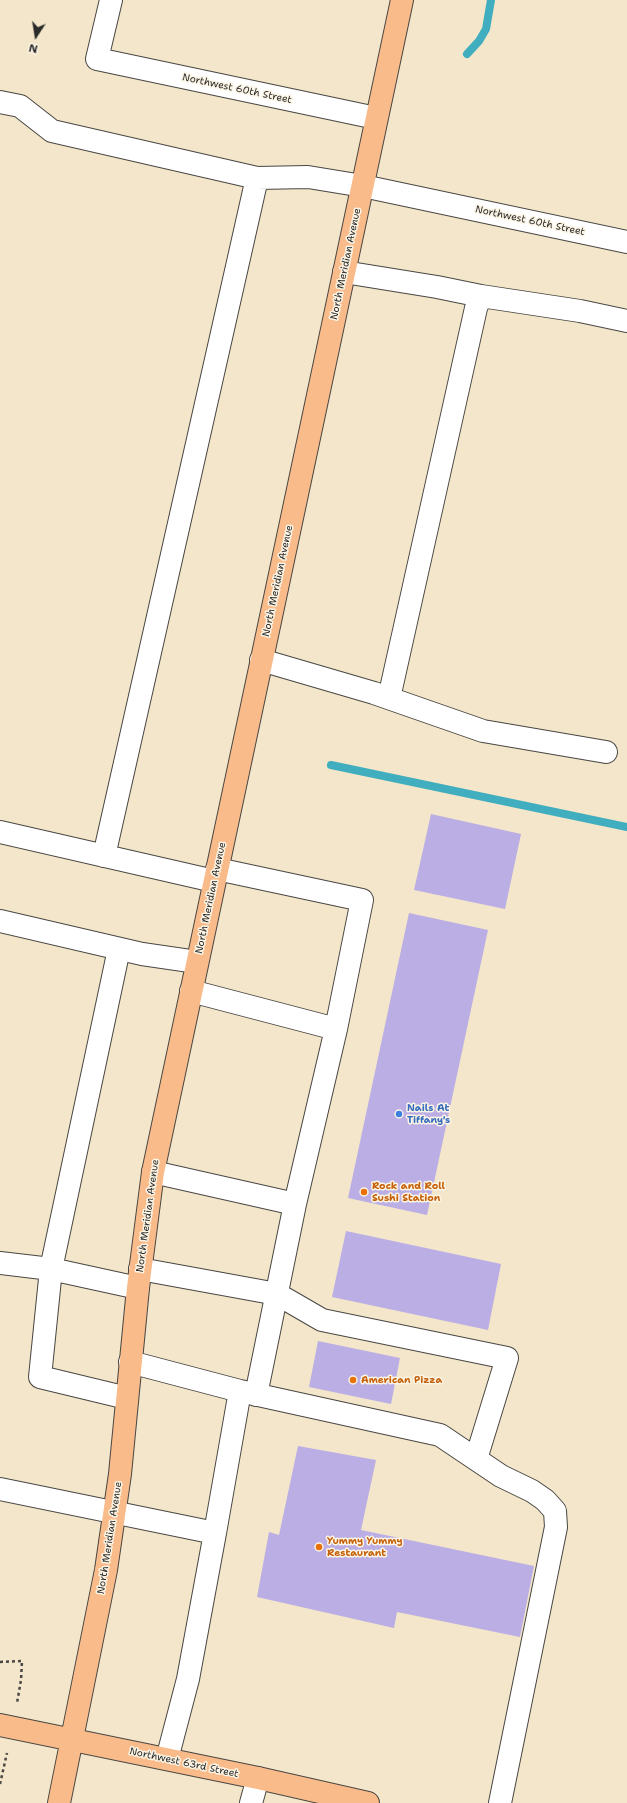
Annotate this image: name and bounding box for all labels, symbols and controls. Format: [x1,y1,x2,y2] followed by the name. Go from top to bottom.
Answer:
[16,16,56,56] north arrow
[28,40,39,56] text: N
[181,72,293,106] street label: Northwest 60th Street
[474,204,586,238] street label: Northwest 60th Street
[328,207,364,321] street label: North Meridian Avenue
[260,524,296,638] street label: North Meridian Avenue
[193,841,229,955] street label: North Meridian Avenue
[407,1102,450,1126] place label: Nails At Tiffany's
[394,1109,404,1119] marker: Nails At Tiffany's
[134,1159,162,1273] street label: North Meridian Avenue
[372,1180,445,1204] place label: Rock and Roll Sushi Station
[359,1187,369,1197] marker: Rock and Roll Sushi Station
[361,1374,442,1386] place label: American Pizza
[348,1375,358,1385] marker: American Pizza
[95,1481,125,1595] street label: North Meridian Avenue
[327,1535,403,1558] place label: Yummy Yummy Restaurant
[314,1542,324,1552] marker: Yummy Yummy Restaurant
[128,1746,240,1780] street label: Northwest 63rd Street

